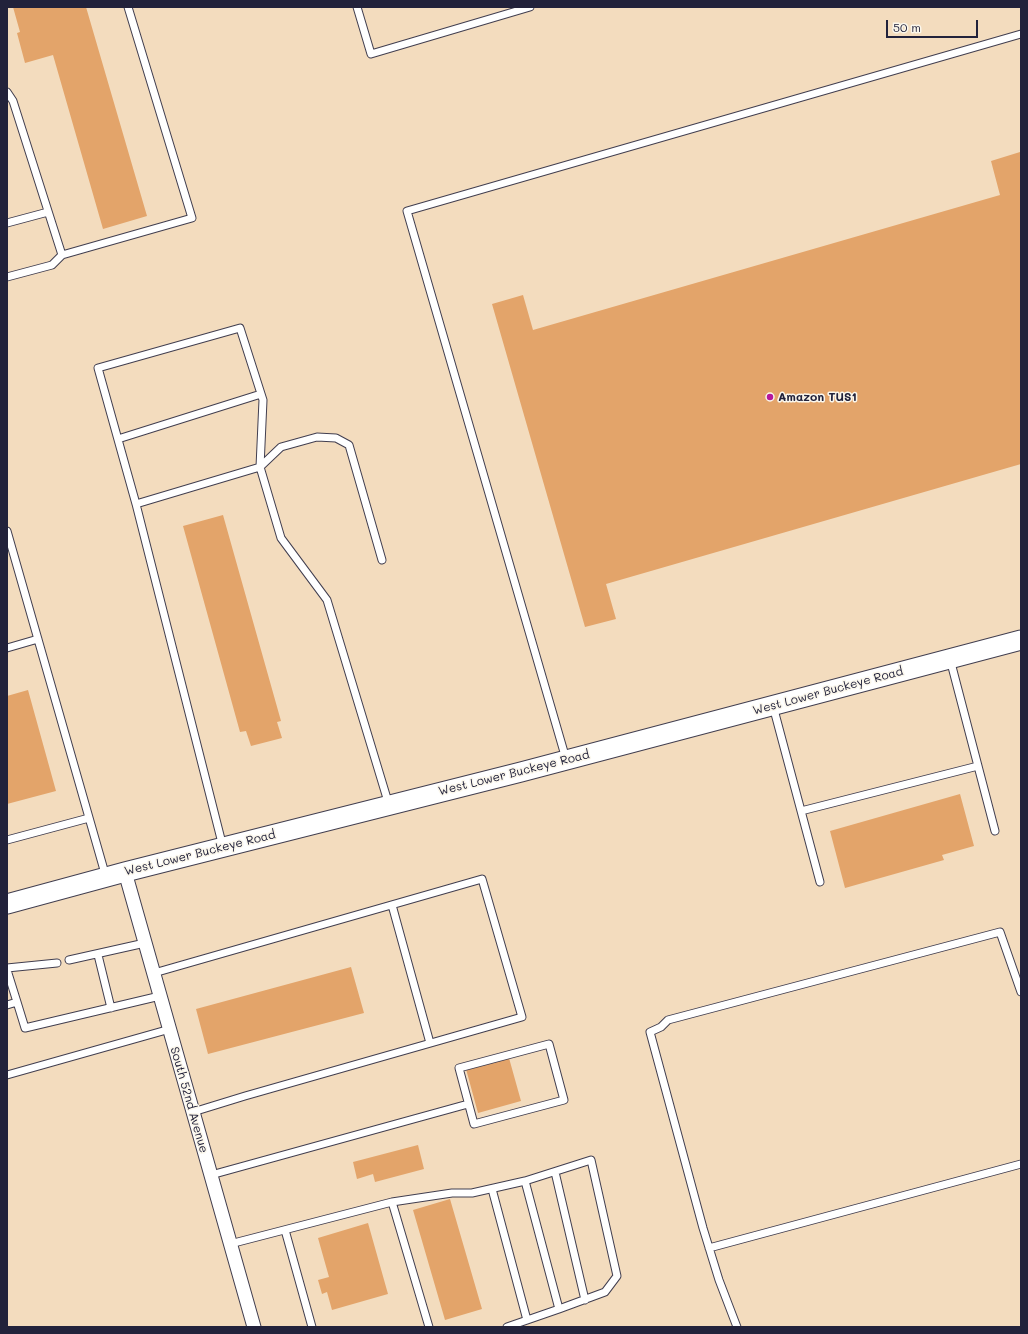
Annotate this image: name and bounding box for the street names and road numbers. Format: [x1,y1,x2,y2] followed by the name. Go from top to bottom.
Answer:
[751,664,905,718] street label: West Lower Buckeye Road
[437,747,591,799] street label: West Lower Buckeye Road
[123,827,277,879] street label: West Lower Buckeye Road
[167,1045,211,1155] street label: South 52nd Avenue

